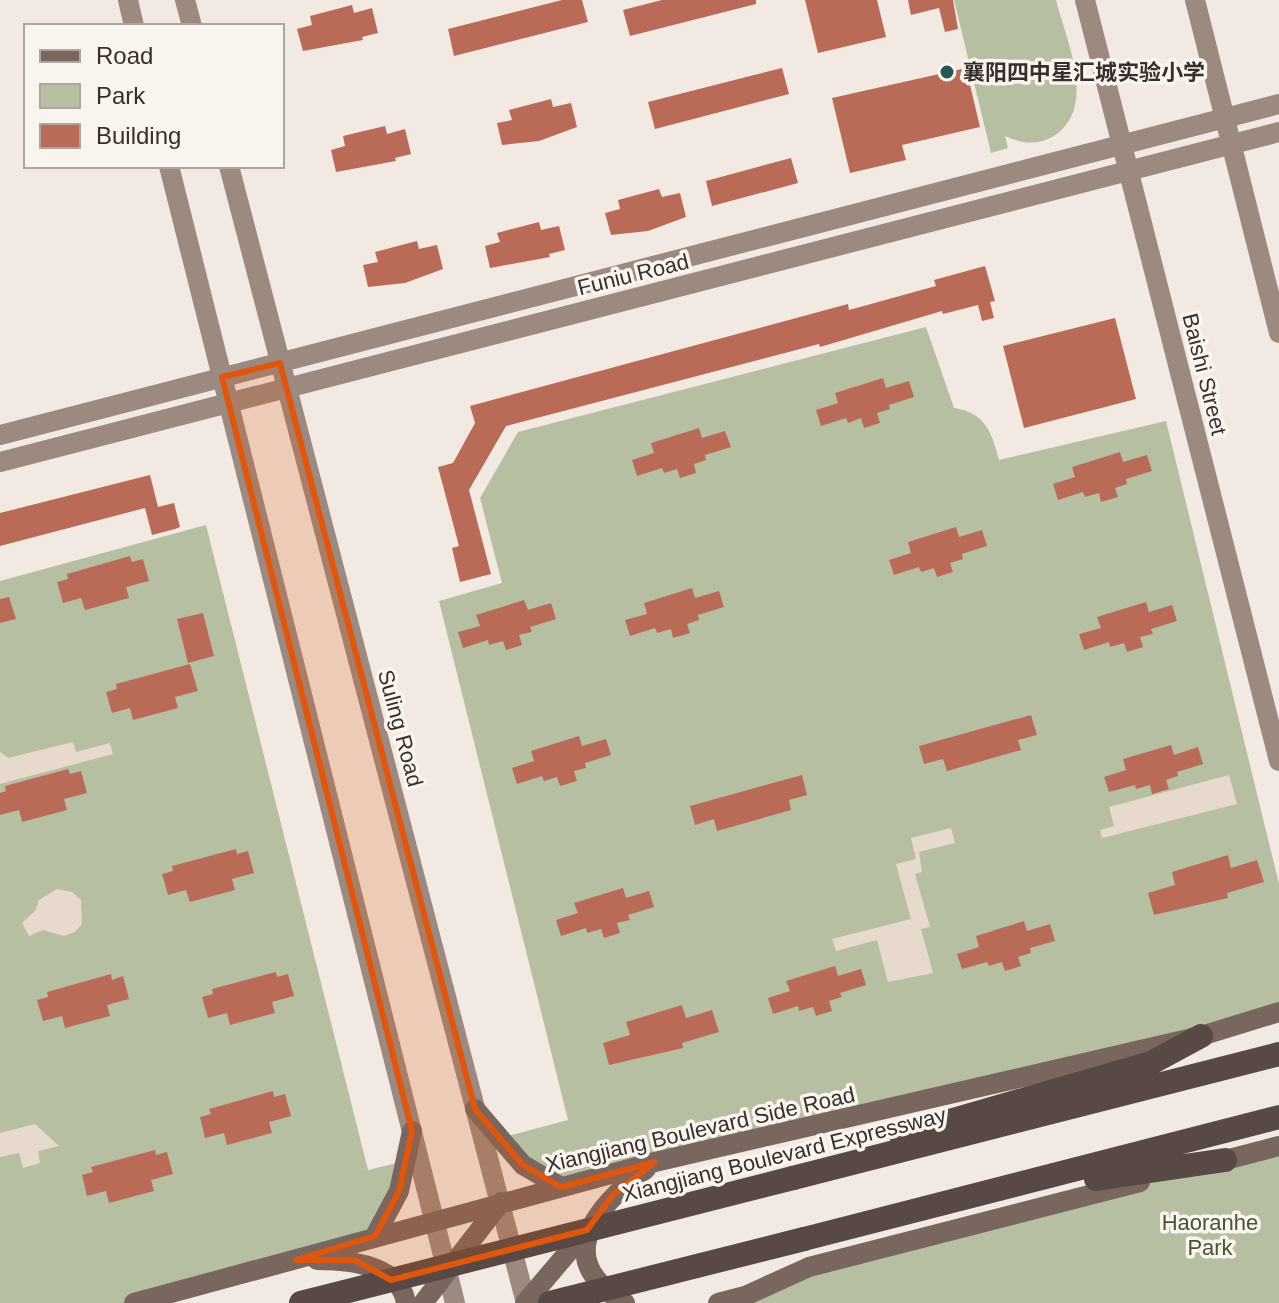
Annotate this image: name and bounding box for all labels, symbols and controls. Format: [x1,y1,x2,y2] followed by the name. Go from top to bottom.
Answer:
[24,24,284,168] legend
[96,42,153,69] text: Road
[963,60,1205,85] place label: 襄阳四中星汇城实验小学
[938,63,956,81] marker: 襄阳四中星汇城实验小学
[96,82,146,109] text: Park
[96,122,181,149] text: Building
[575,249,691,300] street label: Funiu Road
[1177,311,1232,438] street label: Baishi Street
[373,667,428,789] street label: Suling Road
[543,1082,857,1177] street label: Xiangjiang Boulevard Side Road
[620,1102,949,1207] street label: Xiangjiang Boulevard Expressway
[1162,1210,1258,1260] park label: Haoranhe Park

